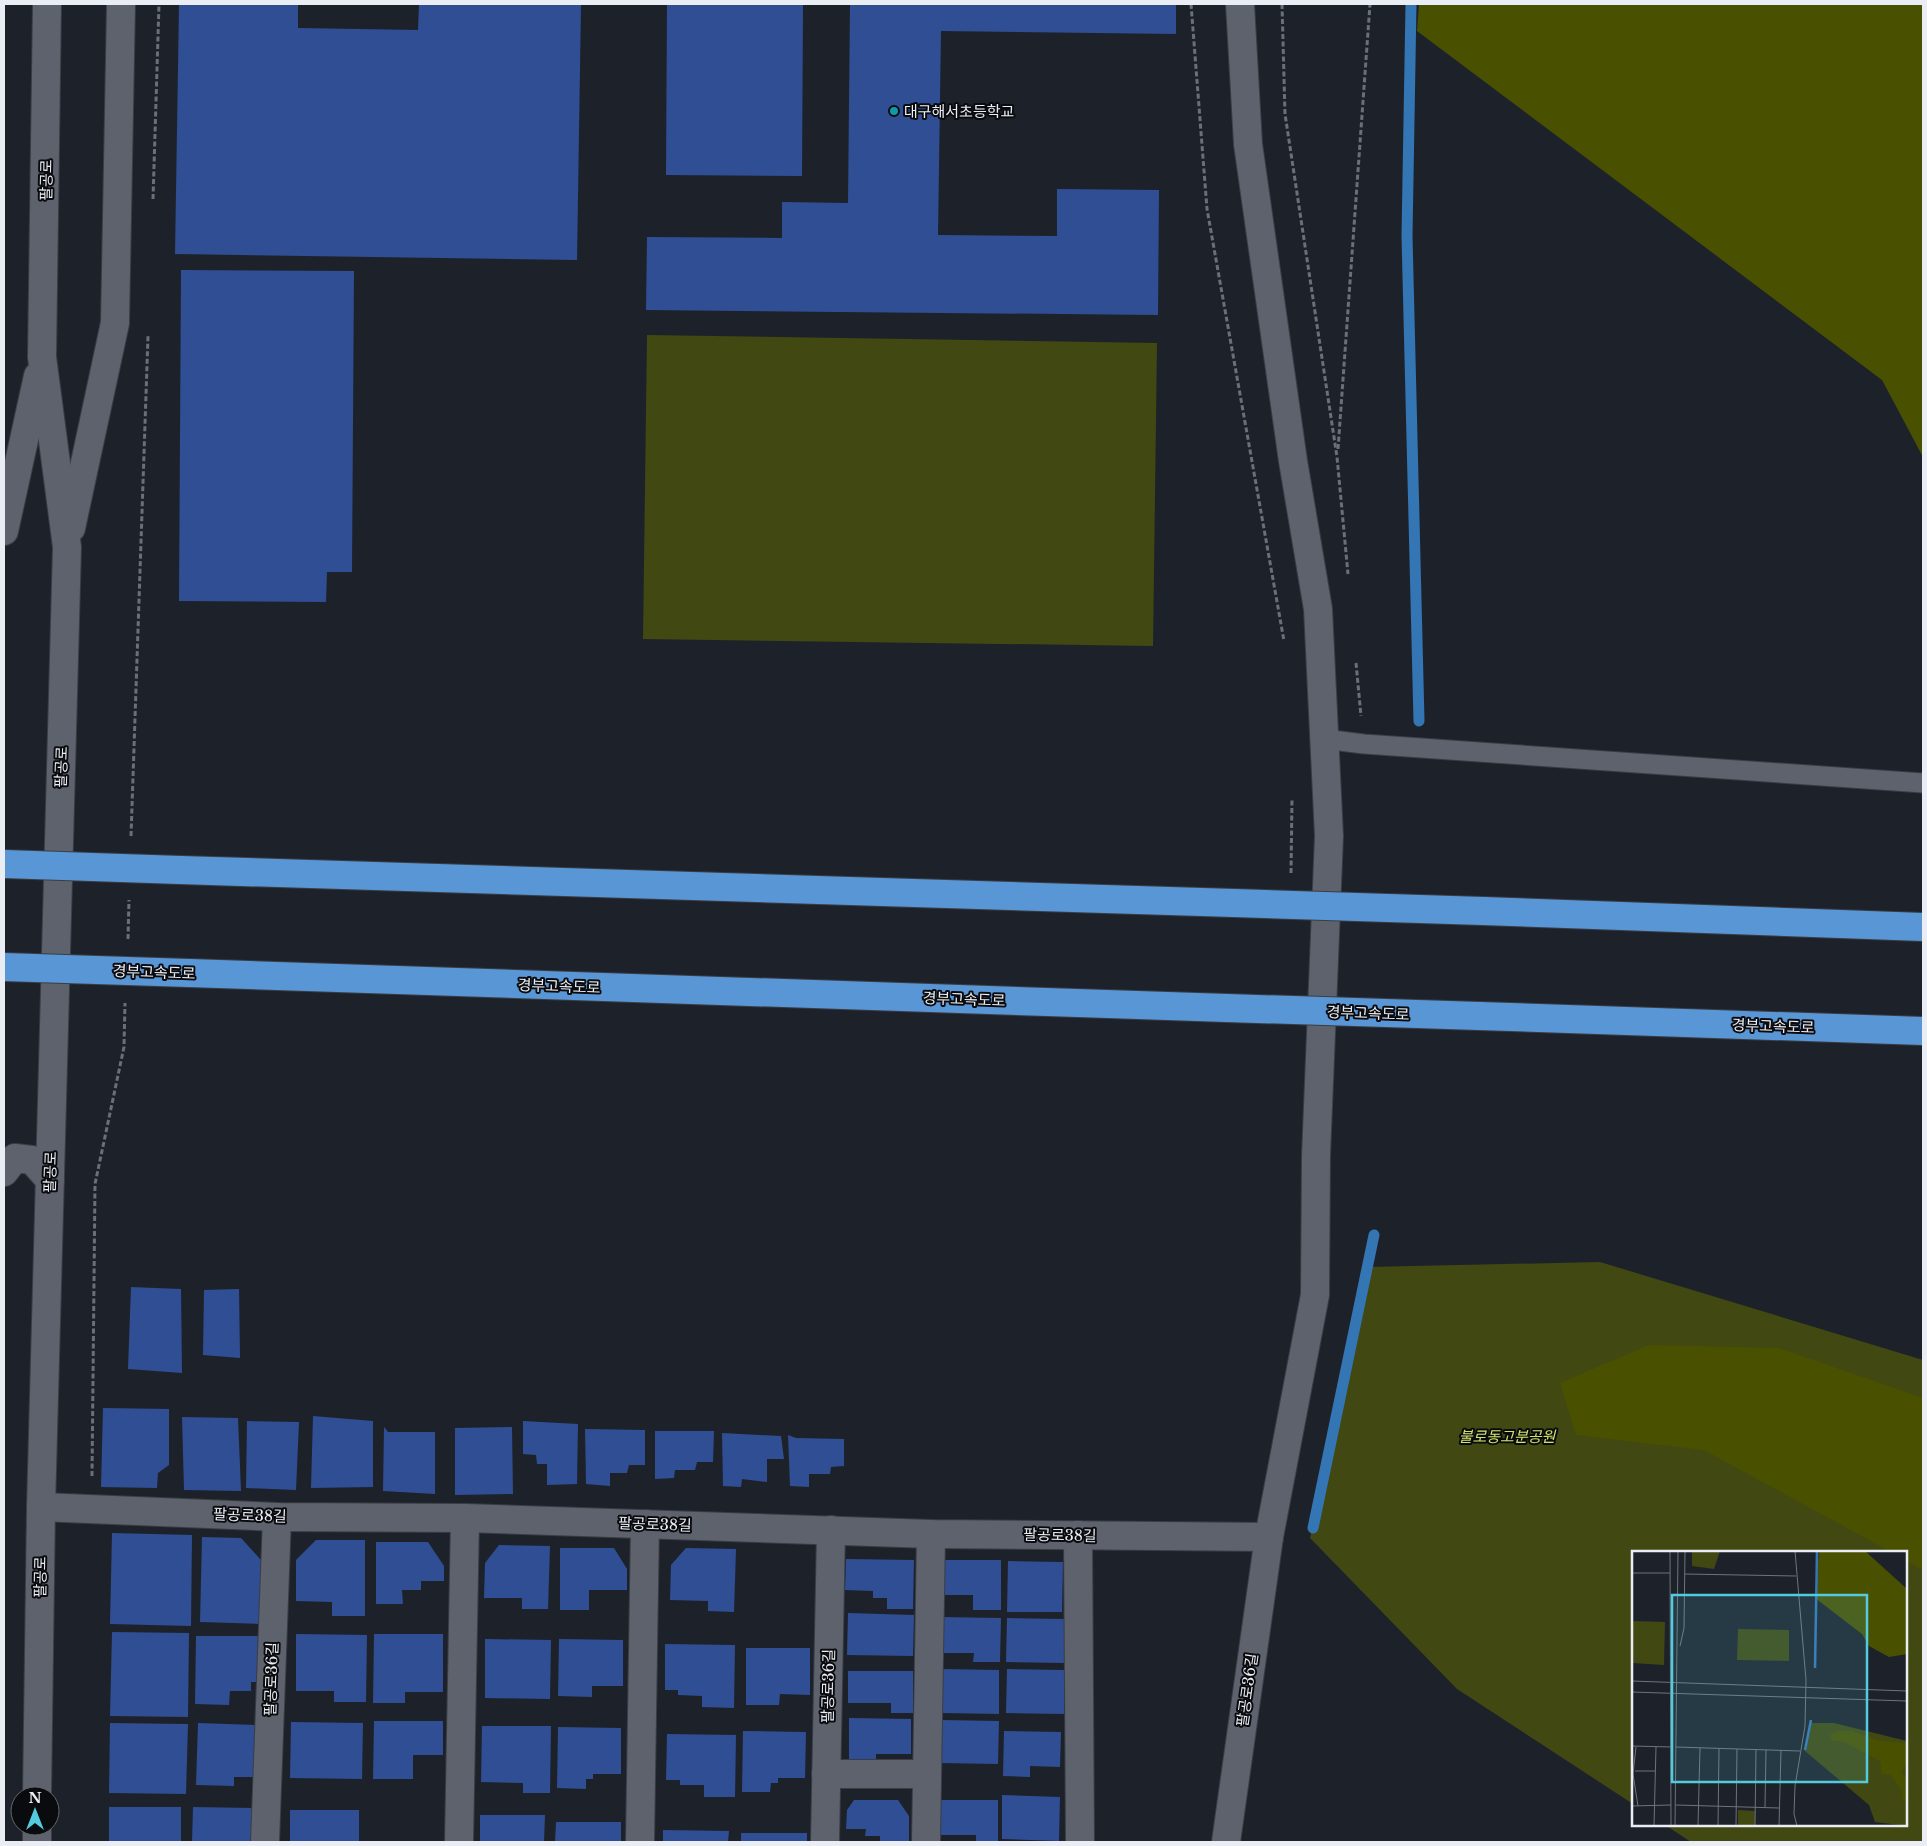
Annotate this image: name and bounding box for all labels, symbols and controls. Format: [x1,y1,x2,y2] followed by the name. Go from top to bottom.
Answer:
[904,102,1014,121] place label: 대구해서초등학교
[888,105,900,117] marker: 대구해서초등학교
[36,159,56,201] street label: 팔공로
[51,746,71,788] street label: 팔공로
[112,961,196,983] street label: 경부고속도로
[517,975,601,997] street label: 경부고속도로
[922,988,1006,1010] street label: 경부고속도로
[1326,1002,1410,1024] street label: 경부고속도로
[1731,1015,1815,1037] street label: 경부고속도로
[40,1151,60,1193] street label: 팔공로
[1459,1427,1556,1446] park label: 불로동고분공원
[213,1504,287,1526] street label: 팔공로38길
[618,1513,692,1535] street label: 팔공로38길
[1023,1525,1097,1545] street label: 팔공로38길
[1632,1551,1907,1826] inset map
[30,1556,50,1598] street label: 팔공로
[260,1642,282,1716] street label: 팔공로36길
[818,1649,838,1723] street label: 팔공로36길
[1232,1652,1262,1728] street label: 팔공로36길
[10,1786,60,1836] north arrow
[28,1789,42,1807] text: N

